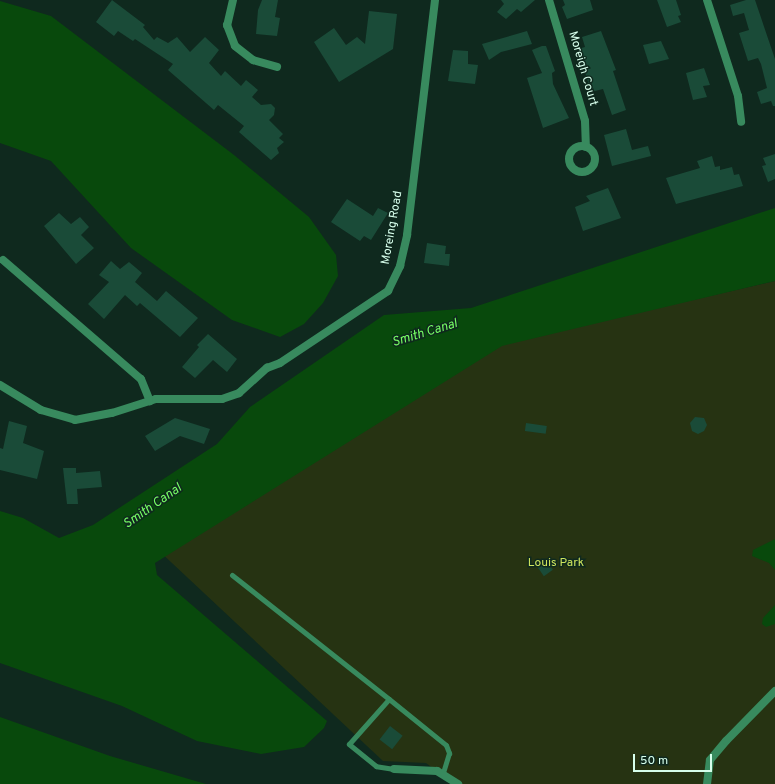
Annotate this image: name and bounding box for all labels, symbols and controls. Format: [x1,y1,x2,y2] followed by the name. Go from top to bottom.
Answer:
[564,30,600,108] street label: Moreigh Court
[379,190,407,266] street label: Moreing Road
[390,317,460,351] water label: Smith Canal
[121,481,185,533] water label: Smith Canal
[528,557,584,571] park label: Louis Park
[635,746,714,772] scale bar
[640,753,668,769] text: 50 m

